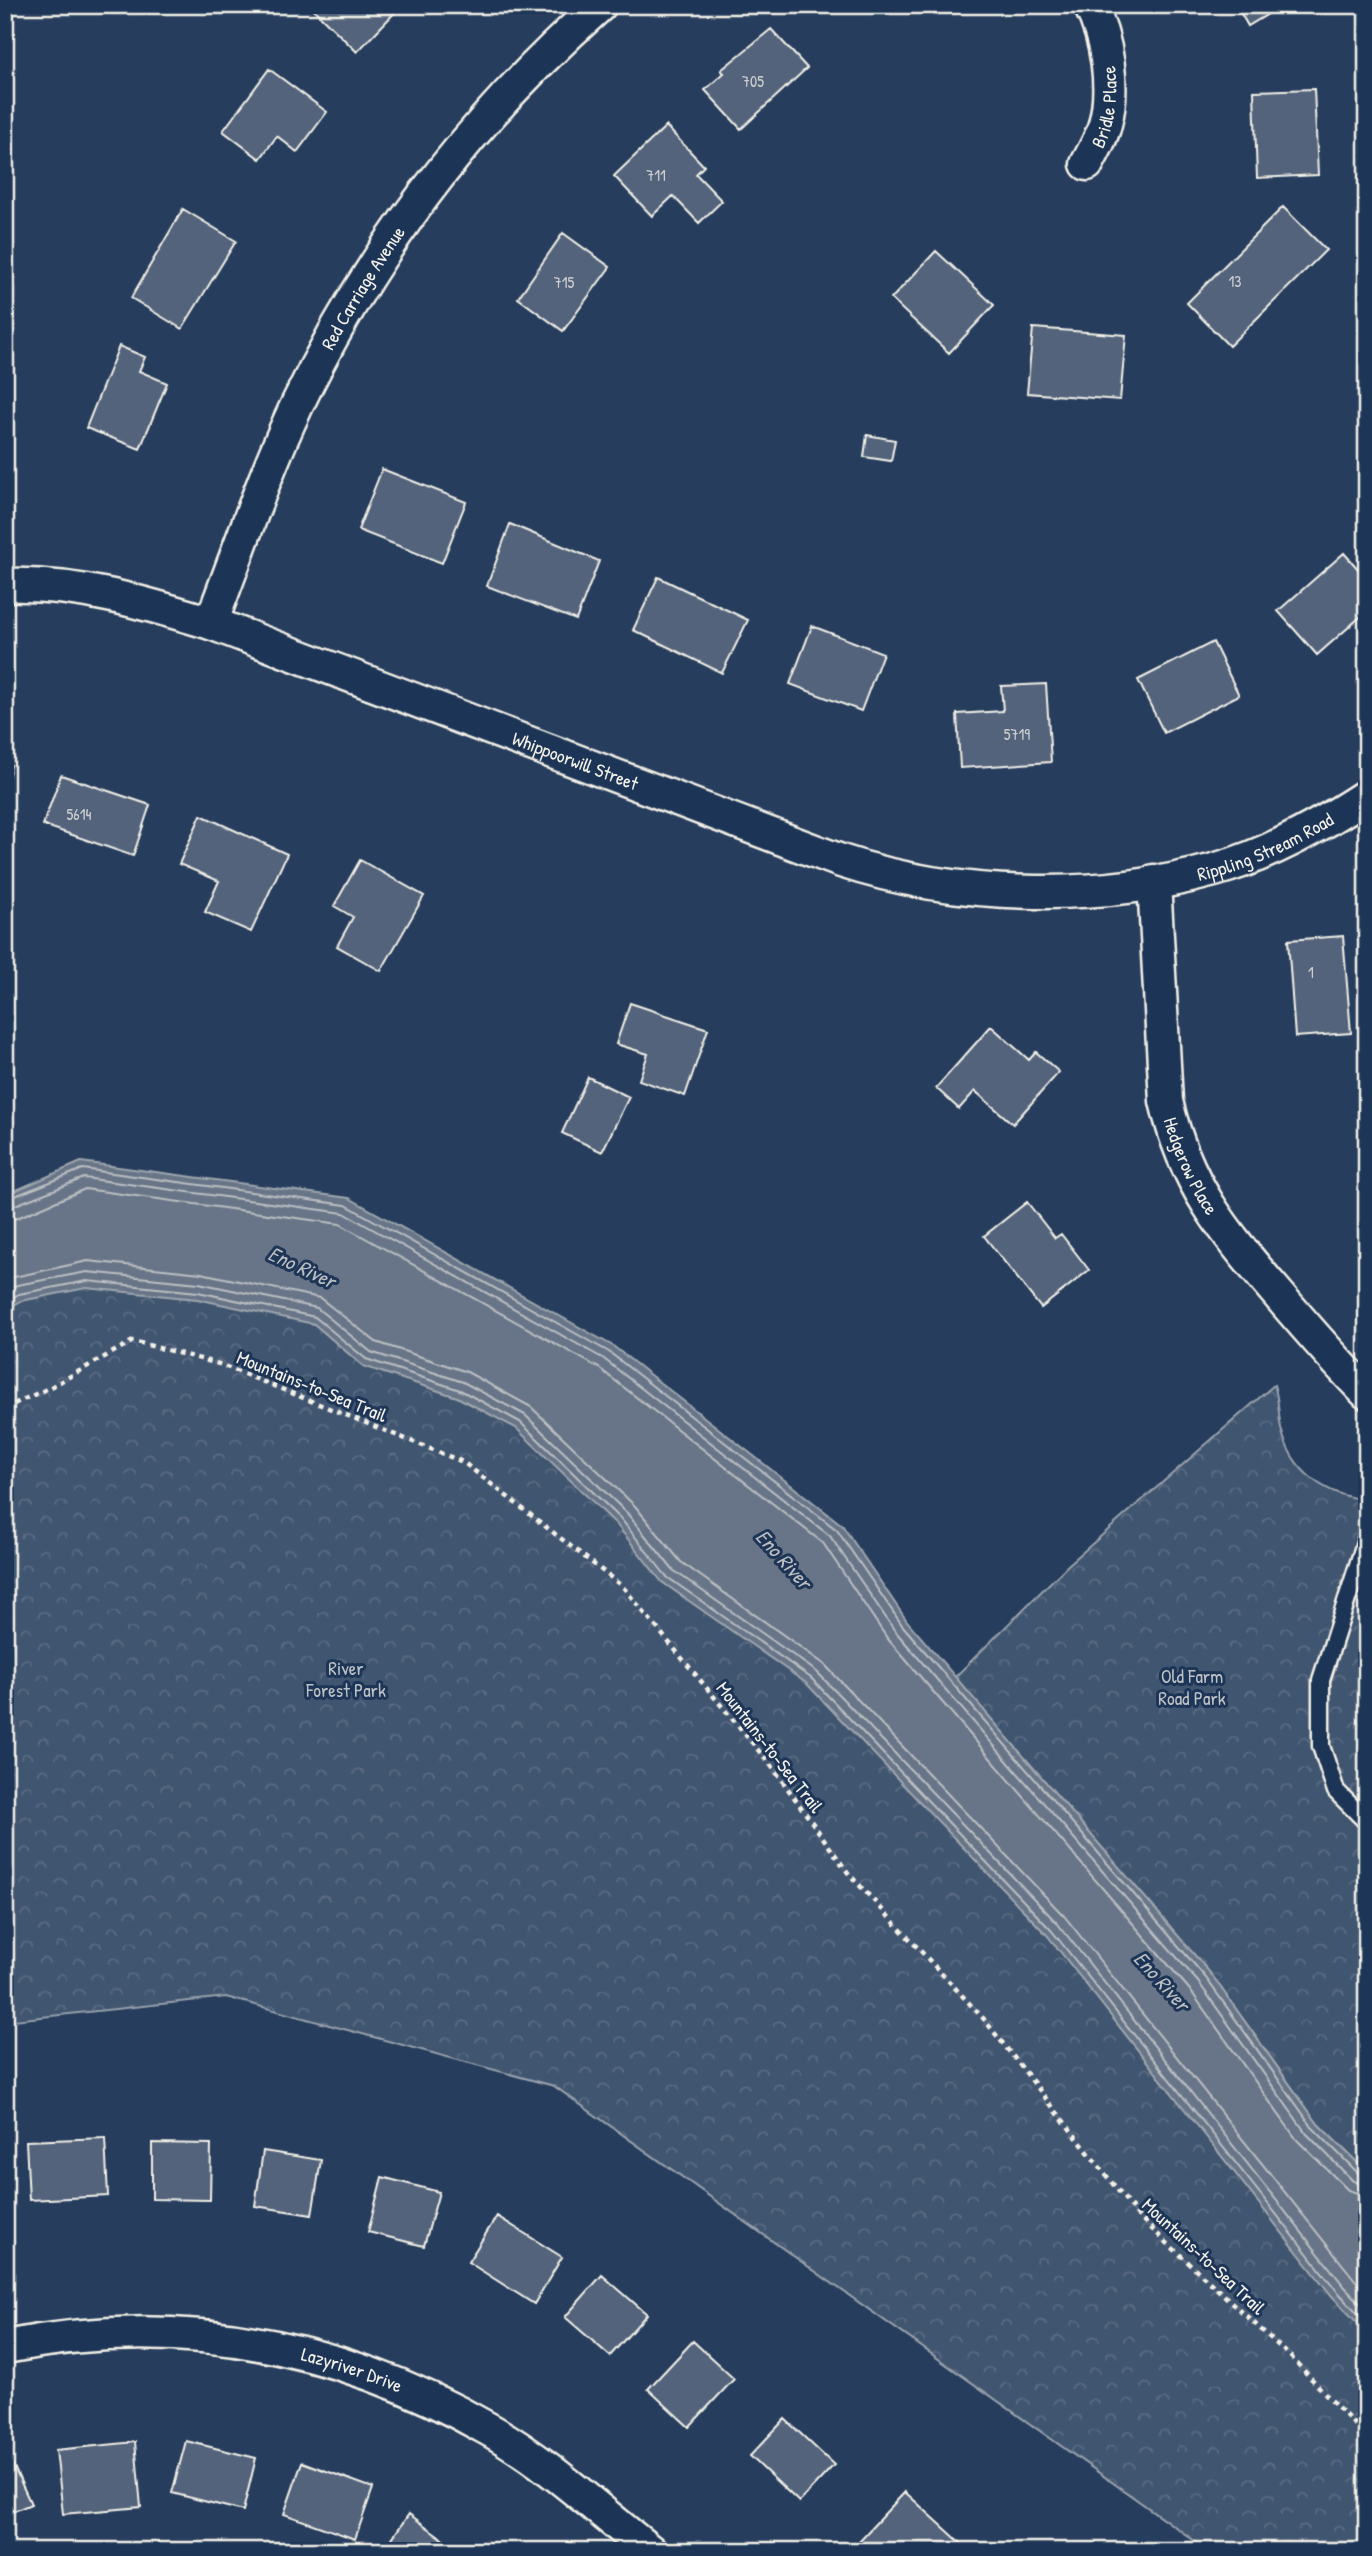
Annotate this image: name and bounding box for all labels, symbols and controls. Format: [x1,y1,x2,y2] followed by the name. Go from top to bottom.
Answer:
[1085,65,1122,152] street label: Bridle Place
[742,70,764,92] house number: 705
[646,164,666,186] house number: 711
[315,220,411,354] street label: Red Carriage Avenue
[1229,270,1241,292] house number: 13
[554,271,574,293] house number: 715
[1004,723,1030,745] house number: 5719
[509,725,643,796] street label: Whippoorwill Street
[67,803,91,825] house number: 5614
[1194,806,1338,887] street label: Rippling Stream Road
[1308,961,1314,983] house number: 1
[1158,1114,1225,1220] street label: Hedgerow Place
[264,1239,343,1296] water label: Eno River
[233,1344,392,1428] street label: Mountains-to-Sea Trail
[749,1523,821,1597] water label: Eno River
[305,1655,386,1703] park label: River Forest Park
[1158,1663,1226,1711] park label: Old Farm Road Park
[711,1676,830,1819] street label: Mountains-to-Sea Trail
[1127,1945,1199,2019] water label: Eno River
[1137,2192,1272,2321] street label: Mountains-to-Sea Trail
[299,2341,407,2398] street label: Lazyriver Drive

